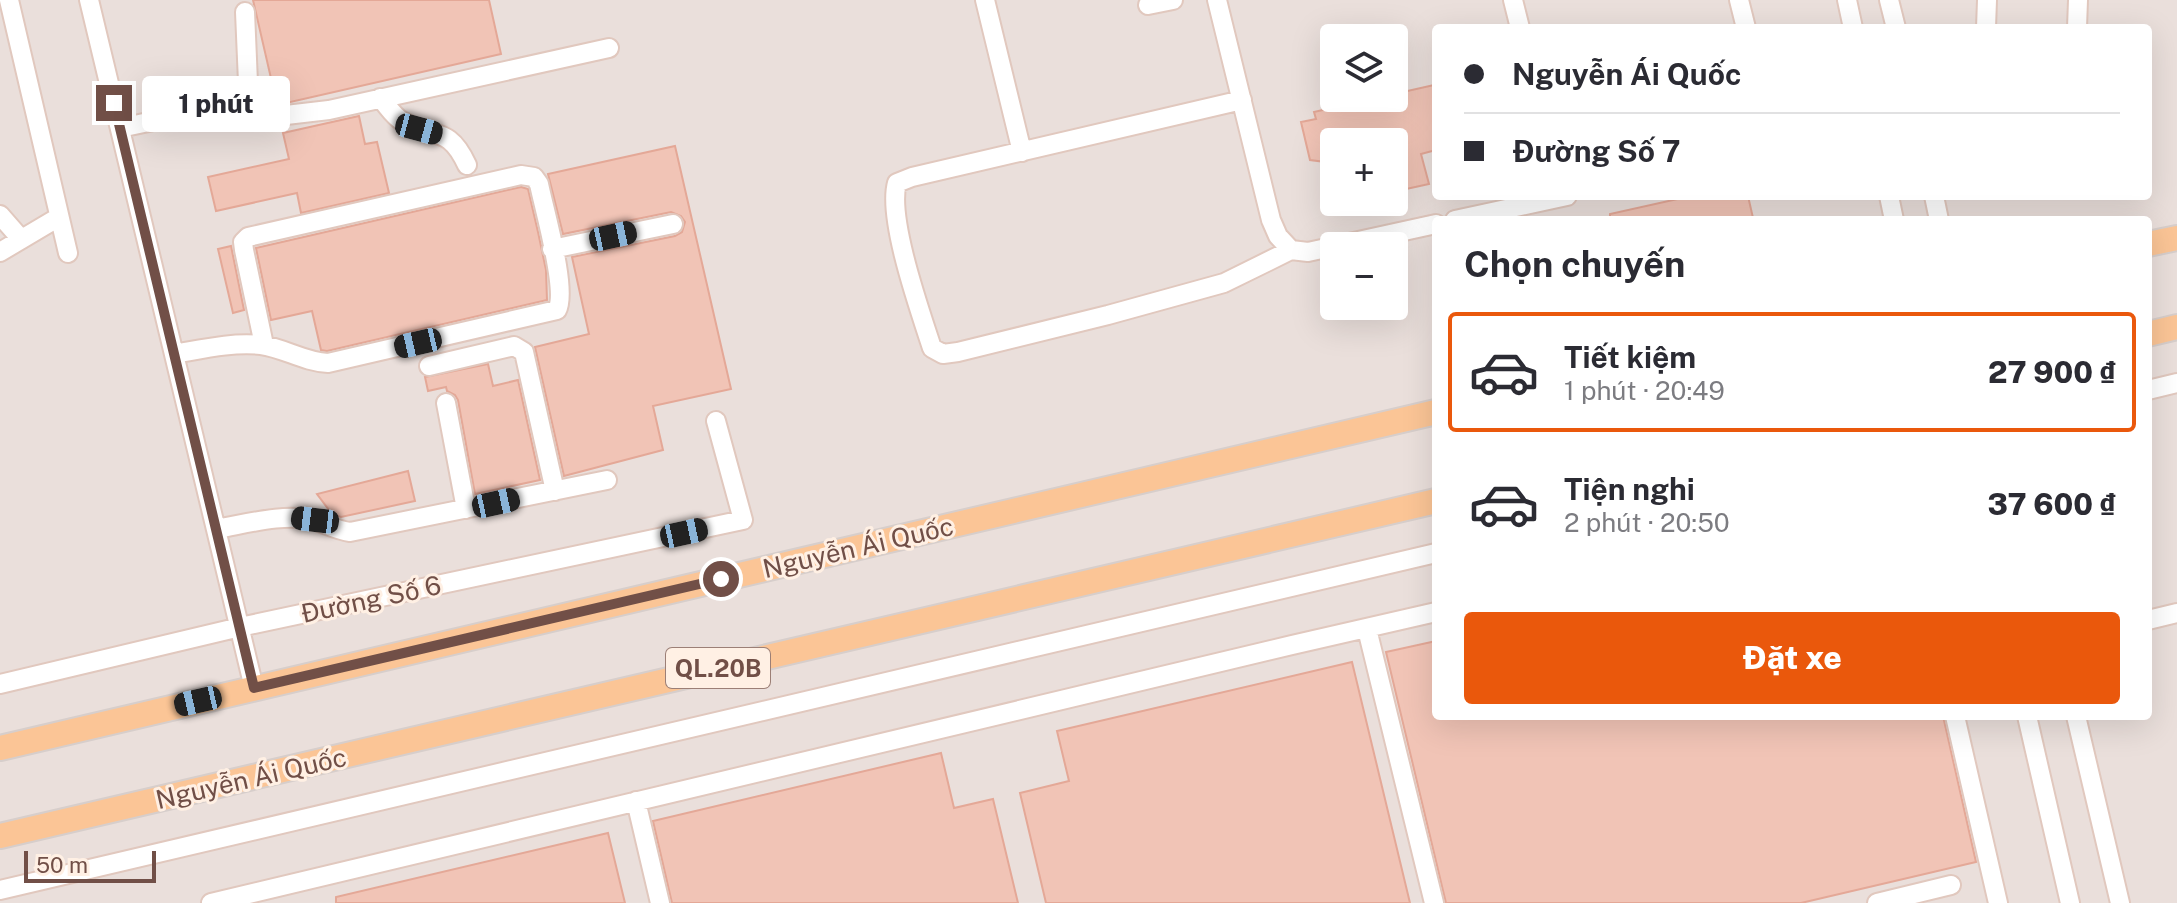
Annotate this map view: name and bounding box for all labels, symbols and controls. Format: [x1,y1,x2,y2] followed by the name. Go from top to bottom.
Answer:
[1320,24,1408,320] map controls
[1320,24,1408,112] button: layers
[1512,56,1741,92] text: Nguyễn Ái Quốc
[142,75,290,131] callout: 1 phút
[96,85,132,121] route end
[178,88,254,119] text: 1 phút
[393,111,445,147] car
[1320,128,1408,216] button: +
[1512,133,1680,169] text: Đường Số 7
[587,219,639,253] car
[1320,232,1408,320] button: −
[1464,243,1685,285] text: Chọn chuyến
[392,326,444,360] car
[1468,336,1540,408] icon: car
[1564,339,1696,375] text: Tiết kiệm
[1988,354,2116,390] text: 27 900 ₫
[1564,375,1725,406] text: 1 phút · 20:49
[1468,468,1540,540] icon: car
[1564,471,1695,507] text: Tiện nghi
[470,486,522,520] car
[1988,486,2116,522] text: 37 600 ₫
[290,505,340,535] car
[1564,507,1730,538] text: 2 phút · 20:50
[760,510,956,584] street label: Nguyễn Ái Quốc
[658,516,710,550] car
[703,561,739,597] route start
[298,569,444,629] street label: Đường Số 6
[1464,612,2120,704] button: Đặt xe
[666,648,770,688] road number: QL.20B
[172,684,224,718] car
[153,741,349,815] street label: Nguyễn Ái Quốc
[24,847,156,883] scale bar
[36,852,88,878] text: 50 m

